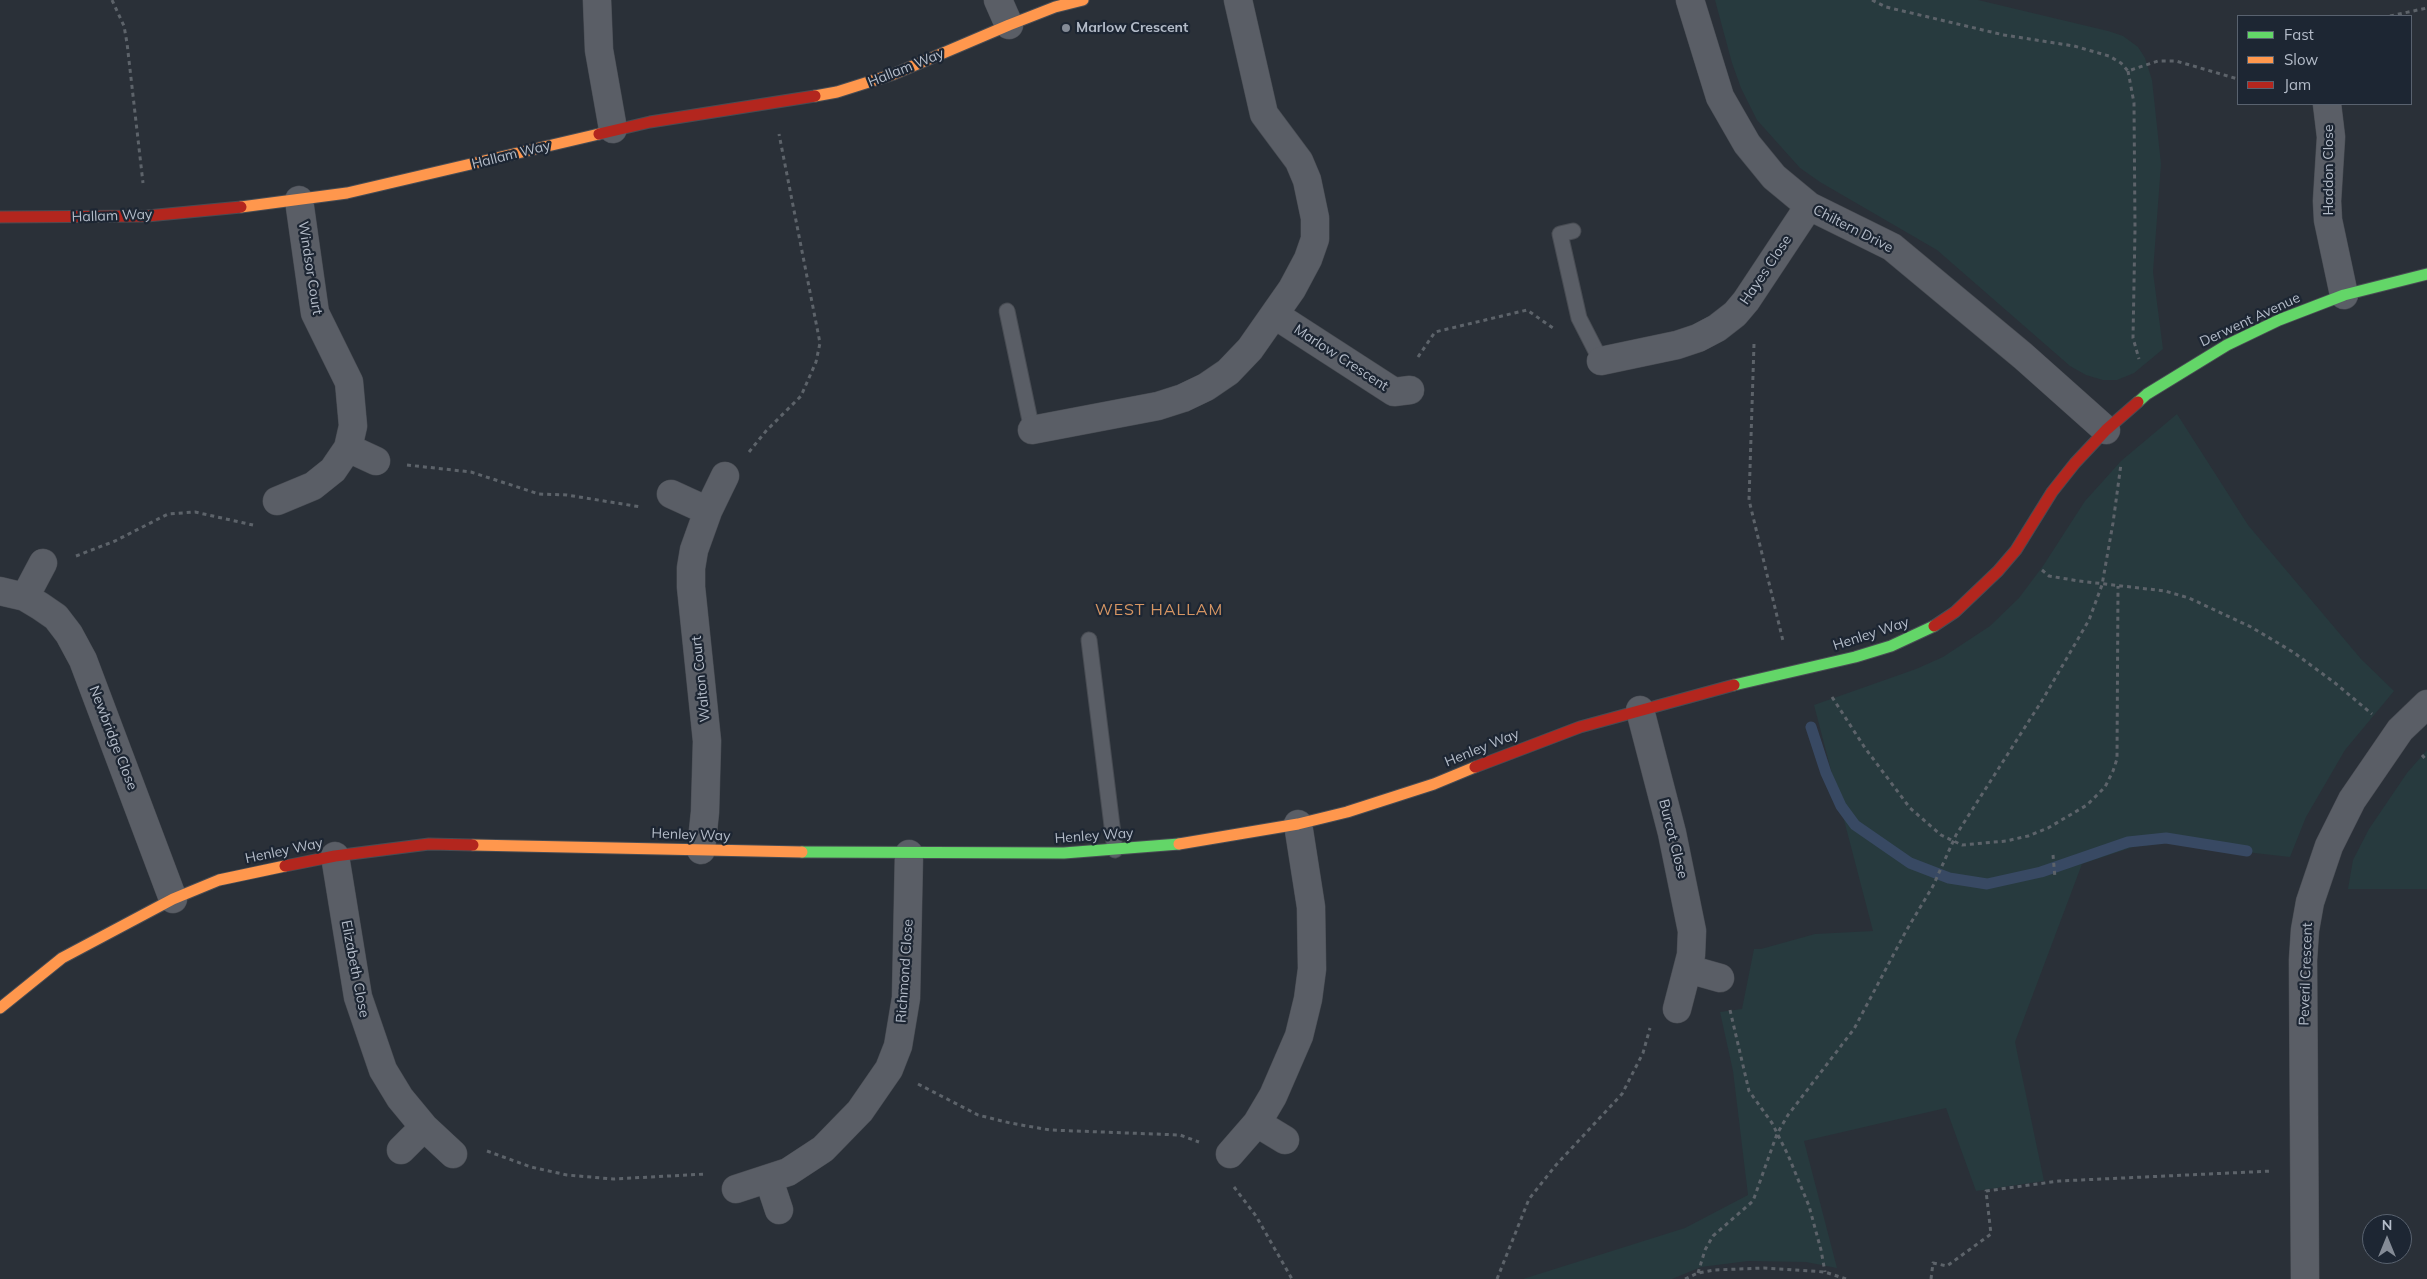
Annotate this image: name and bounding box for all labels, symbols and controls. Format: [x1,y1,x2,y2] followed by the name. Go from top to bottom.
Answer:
[2237,15,2412,105] legend
[1076,20,1188,36] place label: Marlow Crescent
[1060,22,1072,34] marker: Marlow Crescent
[2284,25,2314,44] text: Fast
[865,45,947,91] street label: Hallam Way
[2284,50,2318,69] text: Slow
[2284,75,2311,94] text: Jam
[2321,124,2337,216] street label: Haddon Close
[470,137,552,173] street label: Hallam Way
[1810,202,1896,256] street label: Chiltern Drive
[71,206,153,226] street label: Hallam Way
[294,220,326,316] street label: Windsor Court
[1737,232,1795,308] street label: Hayes Close
[2197,289,2303,351] street label: Derwent Avenue
[1291,321,1391,395] street label: Marlow Crescent
[1094,600,1224,620] district label: WEST HALLAM
[1831,614,1911,654] street label: Henley Way
[688,635,714,723] street label: Walton Court
[85,683,141,793] street label: Newbridge Close
[1442,725,1522,771] street label: Henley Way
[1655,798,1691,880] street label: Burcot Close
[651,825,731,845] street label: Henley Way
[1054,825,1134,847] street label: Henley Way
[244,835,324,867] street label: Henley Way
[893,918,917,1024] street label: Richmond Close
[337,919,373,1019] street label: Elizabeth Close
[2296,922,2316,1026] street label: Peveril Crescent
[2362,1214,2412,1264] north arrow
[2382,1216,2392,1234] text: N

